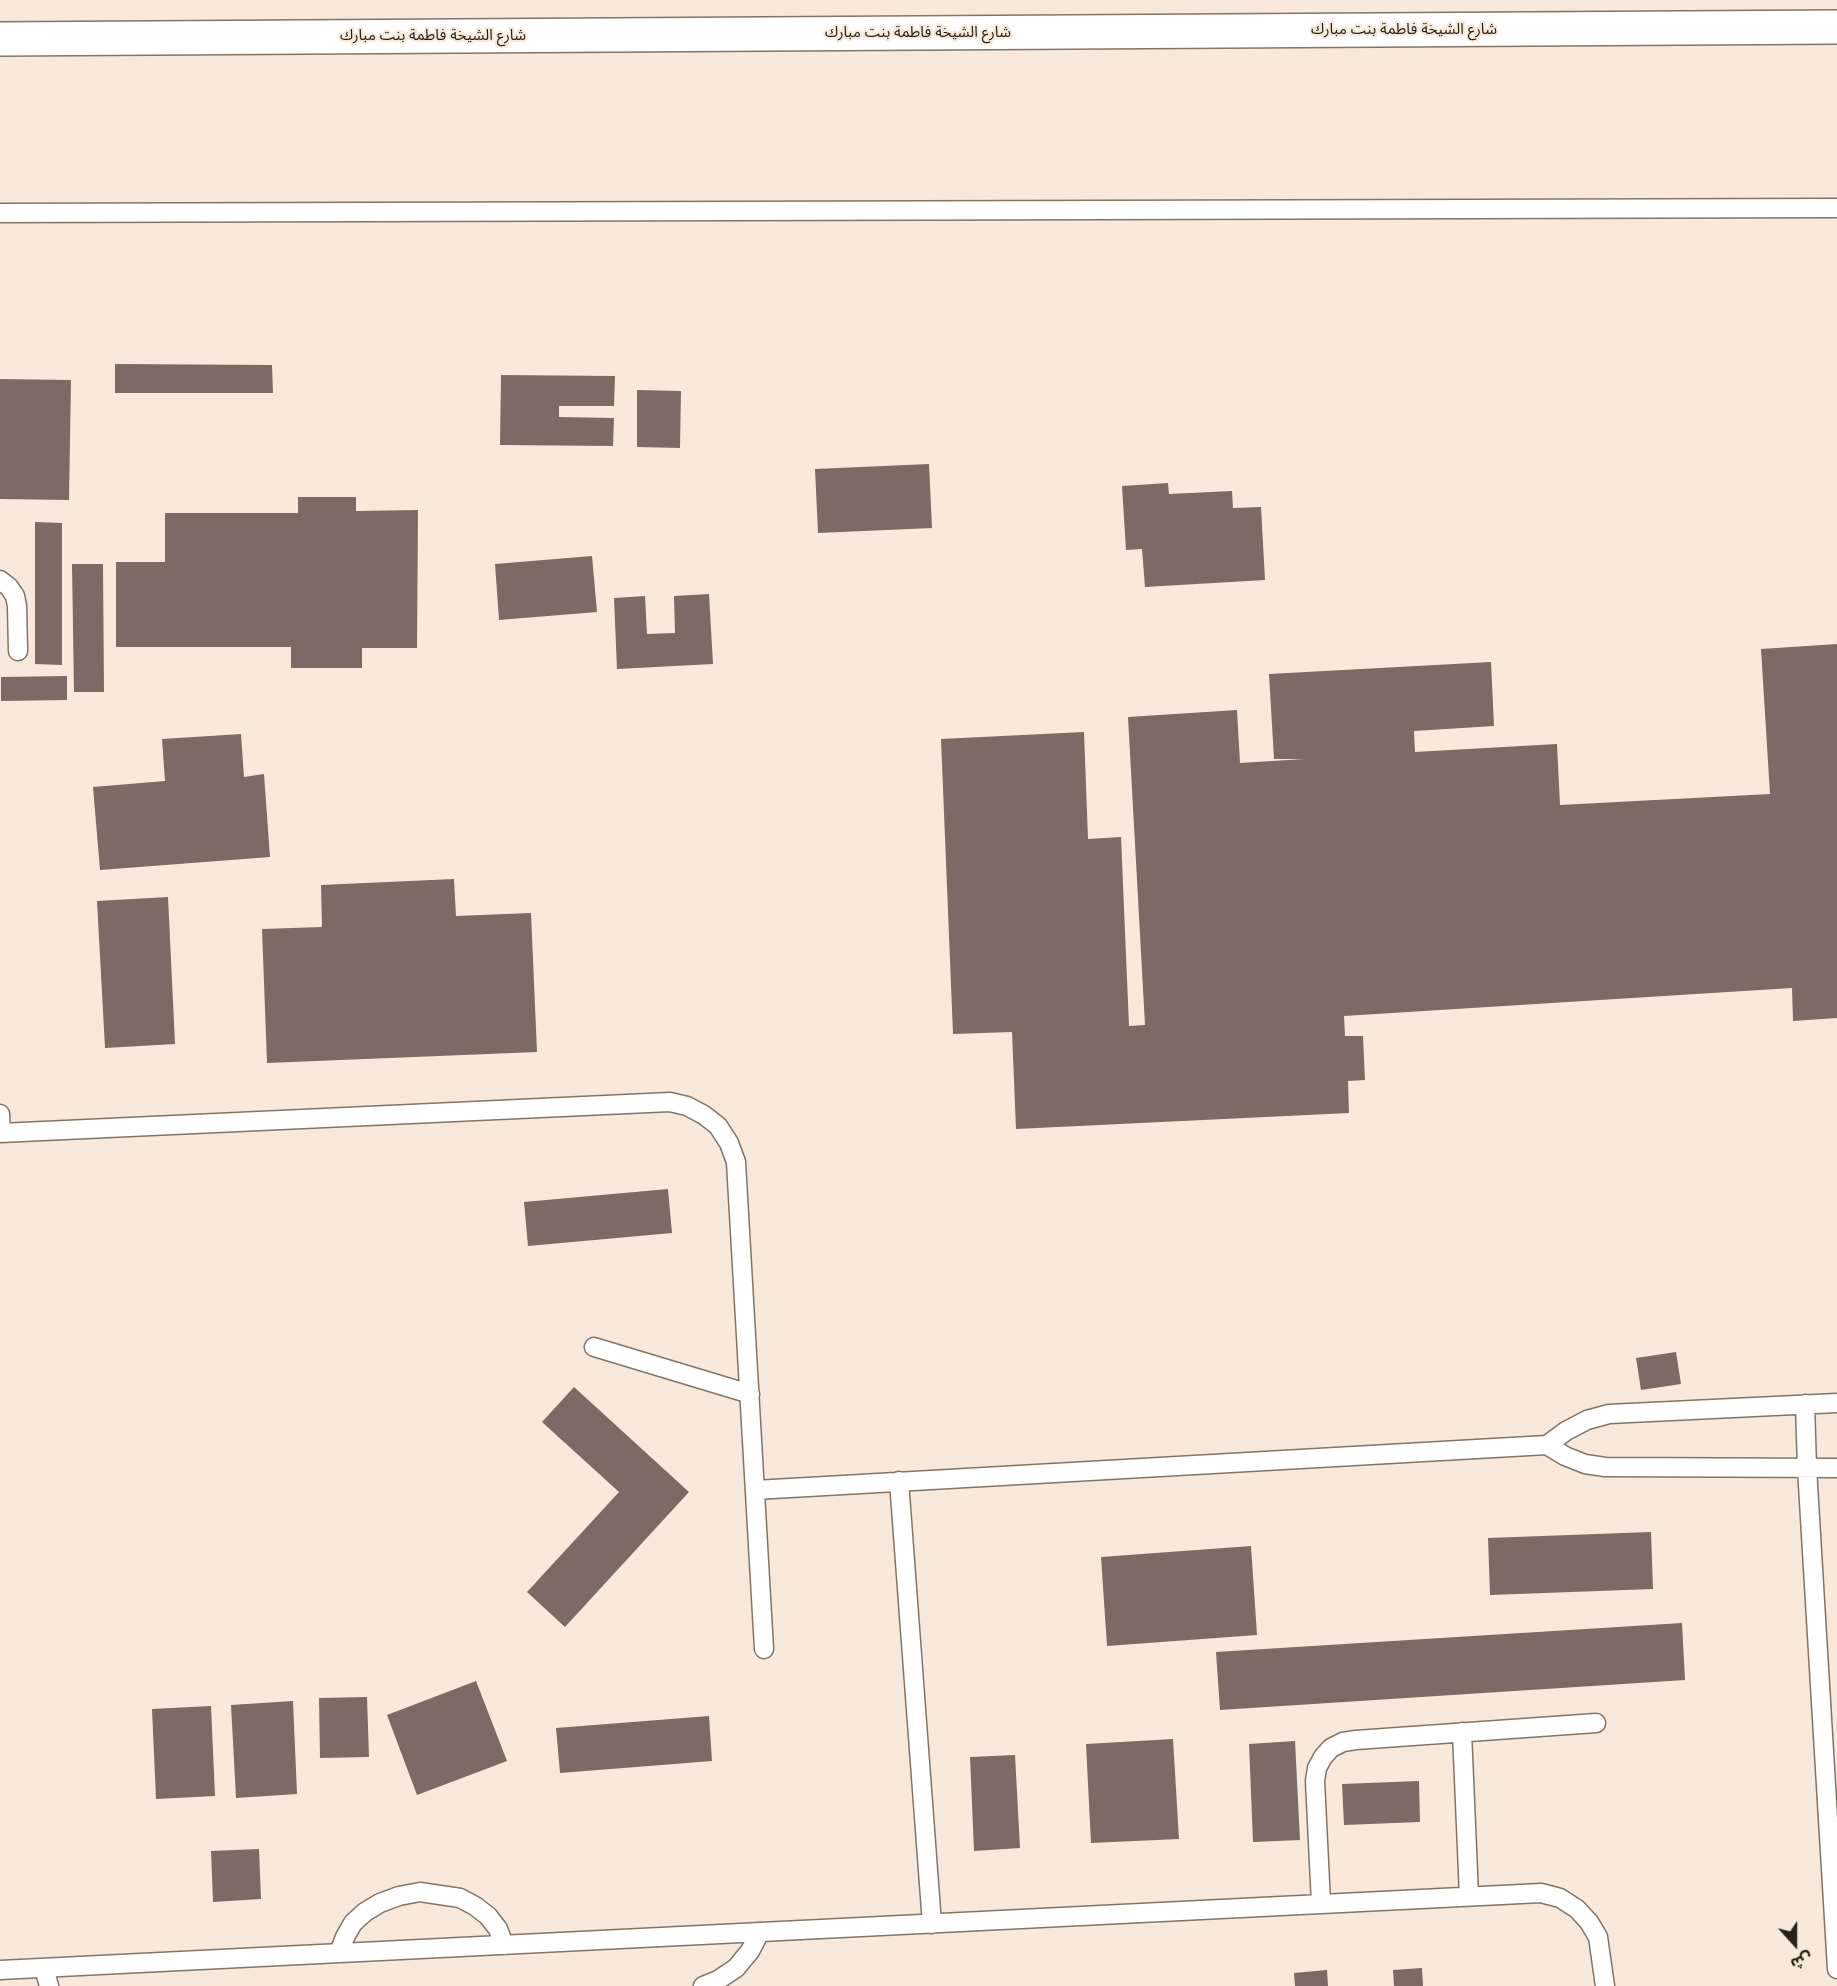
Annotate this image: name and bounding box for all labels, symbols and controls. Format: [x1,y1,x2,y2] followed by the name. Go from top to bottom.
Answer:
[1311,21,1497,39] street label: شارع الشيخة فاطمة بنت مبارك
[825,24,1011,42] street label: شارع الشيخة فاطمة بنت مبارك
[340,27,526,45] street label: شارع الشيخة فاطمة بنت مبارك
[1765,1914,1825,1974] north arrow
[1787,1947,1816,1975] text: ش

